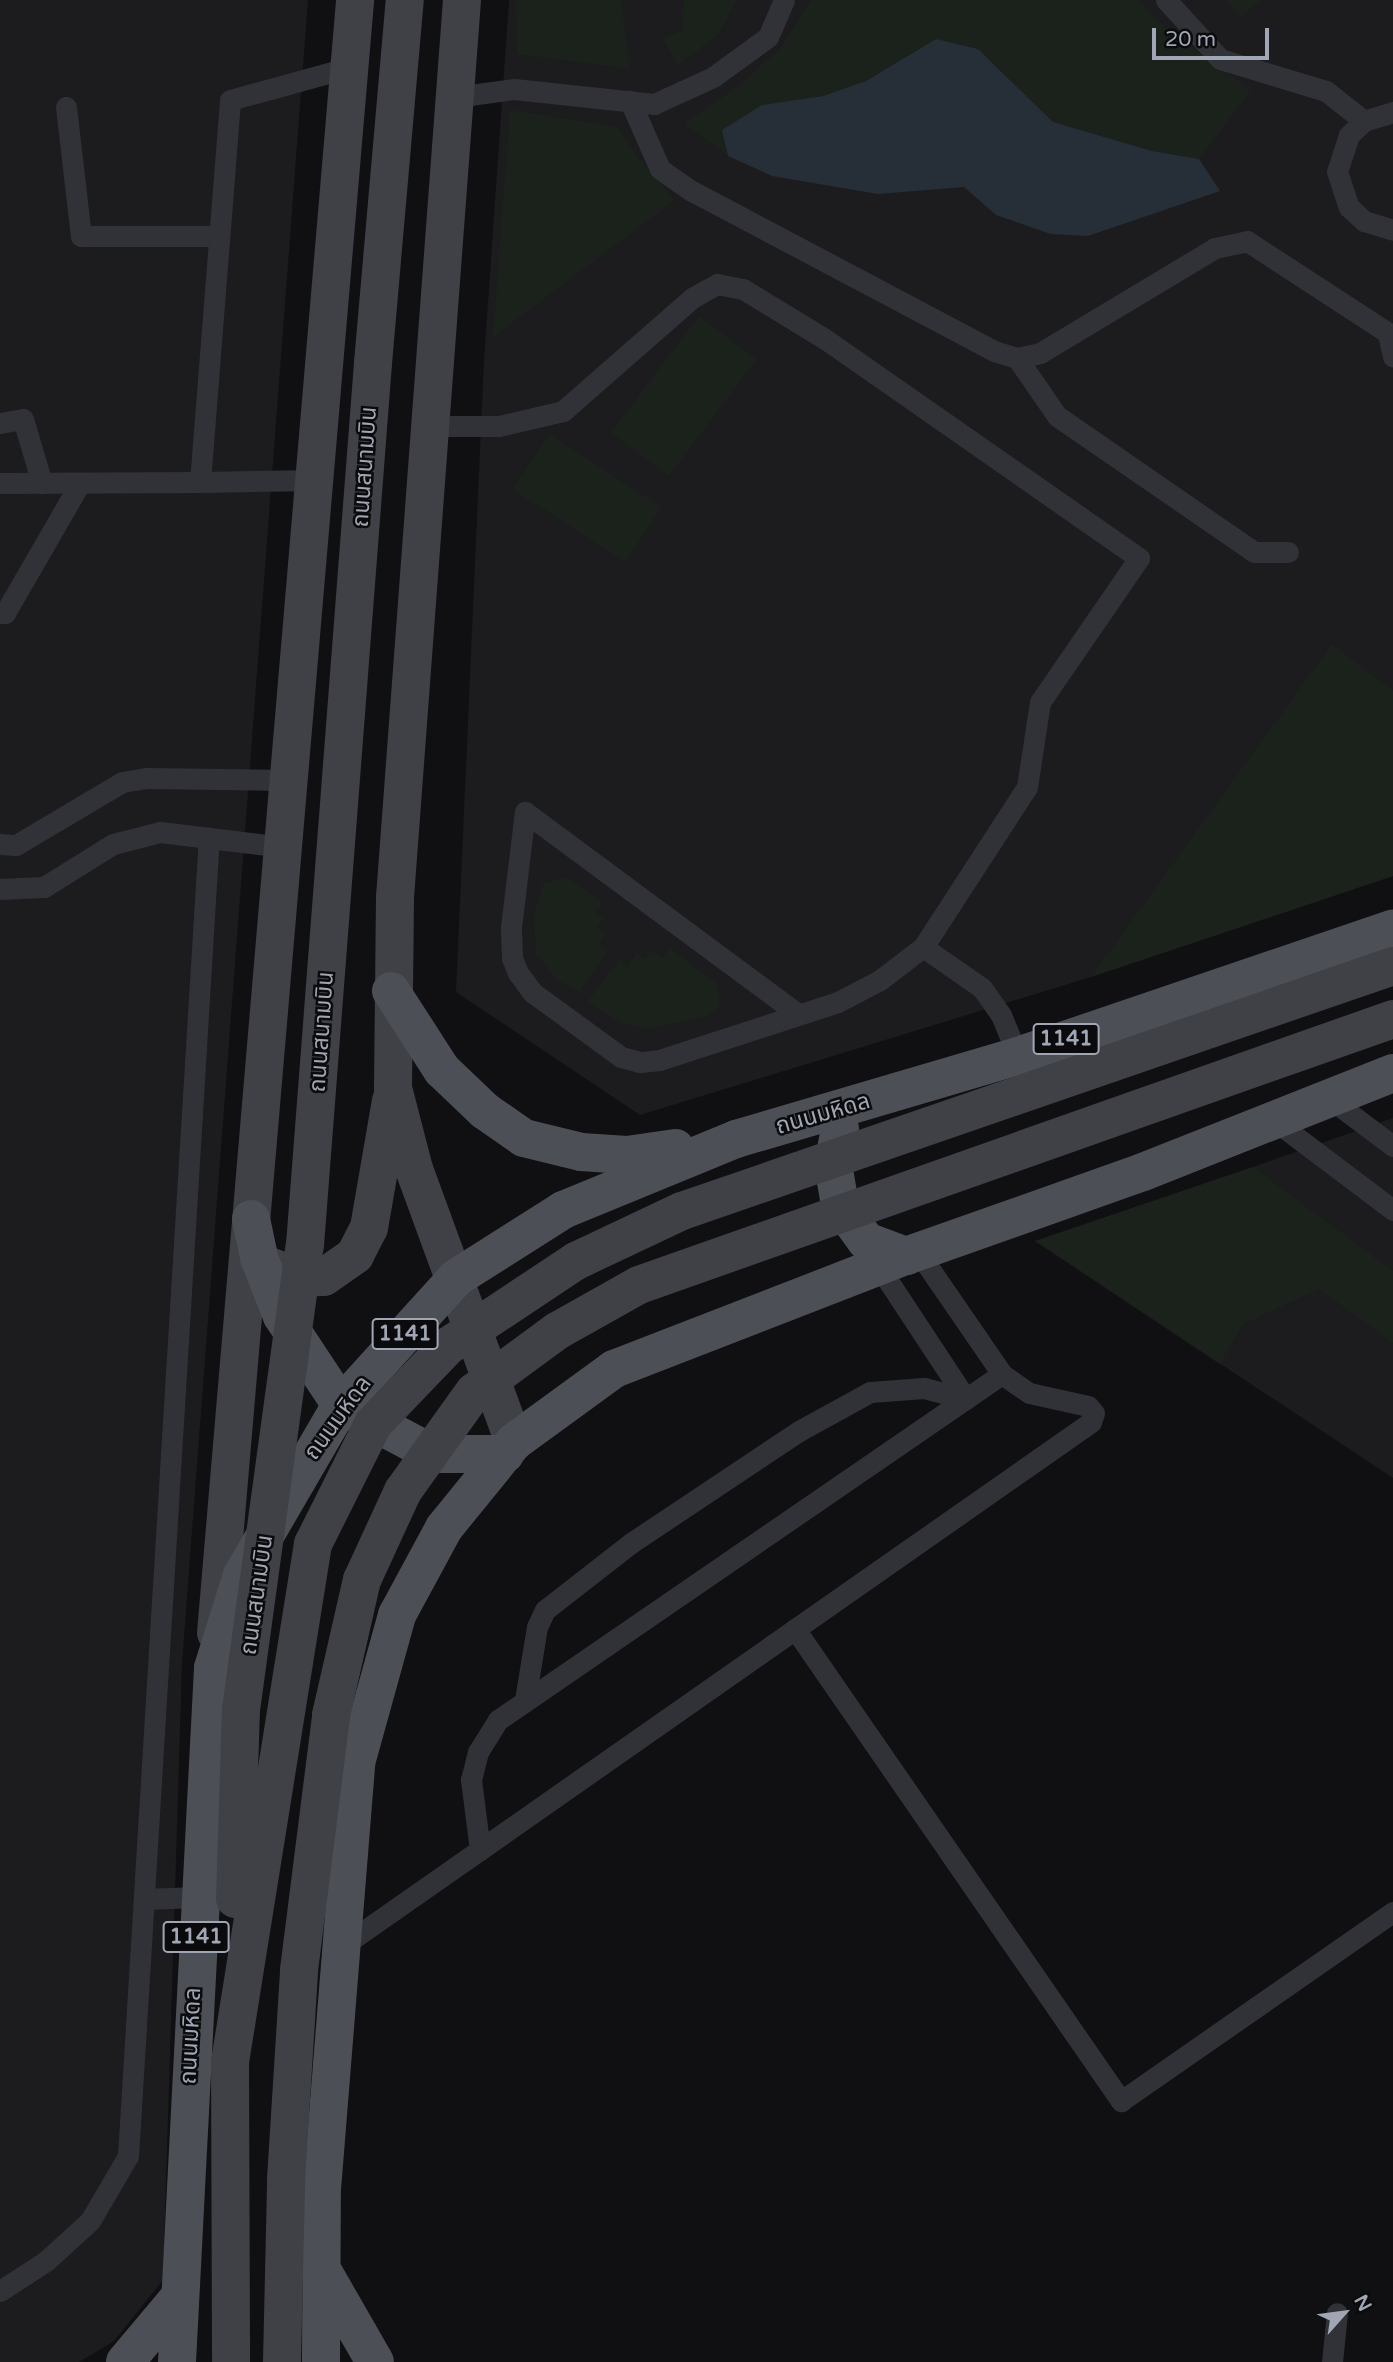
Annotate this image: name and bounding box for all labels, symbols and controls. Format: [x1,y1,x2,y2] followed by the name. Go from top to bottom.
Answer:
[1155,14,1272,58] scale bar
[1165,27,1216,52] text: 20 m
[347,406,383,528] street label: ถนนสนามบิน
[304,971,340,1093] street label: ถนนสนามบิน
[1031,1021,1101,1056] road number: 1141
[773,1087,873,1141] street label: ถนนมหิดล
[370,1316,440,1352] road number: 1141
[298,1371,378,1465] street label: ถนนมหิดล
[235,1533,279,1657] street label: ถนนสนามบิน
[161,1920,231,1954] road number: 1141
[175,1987,207,2085] street label: ถนนมหิดล
[1309,2278,1379,2348] north arrow
[1349,2291,1376,2315] text: N

